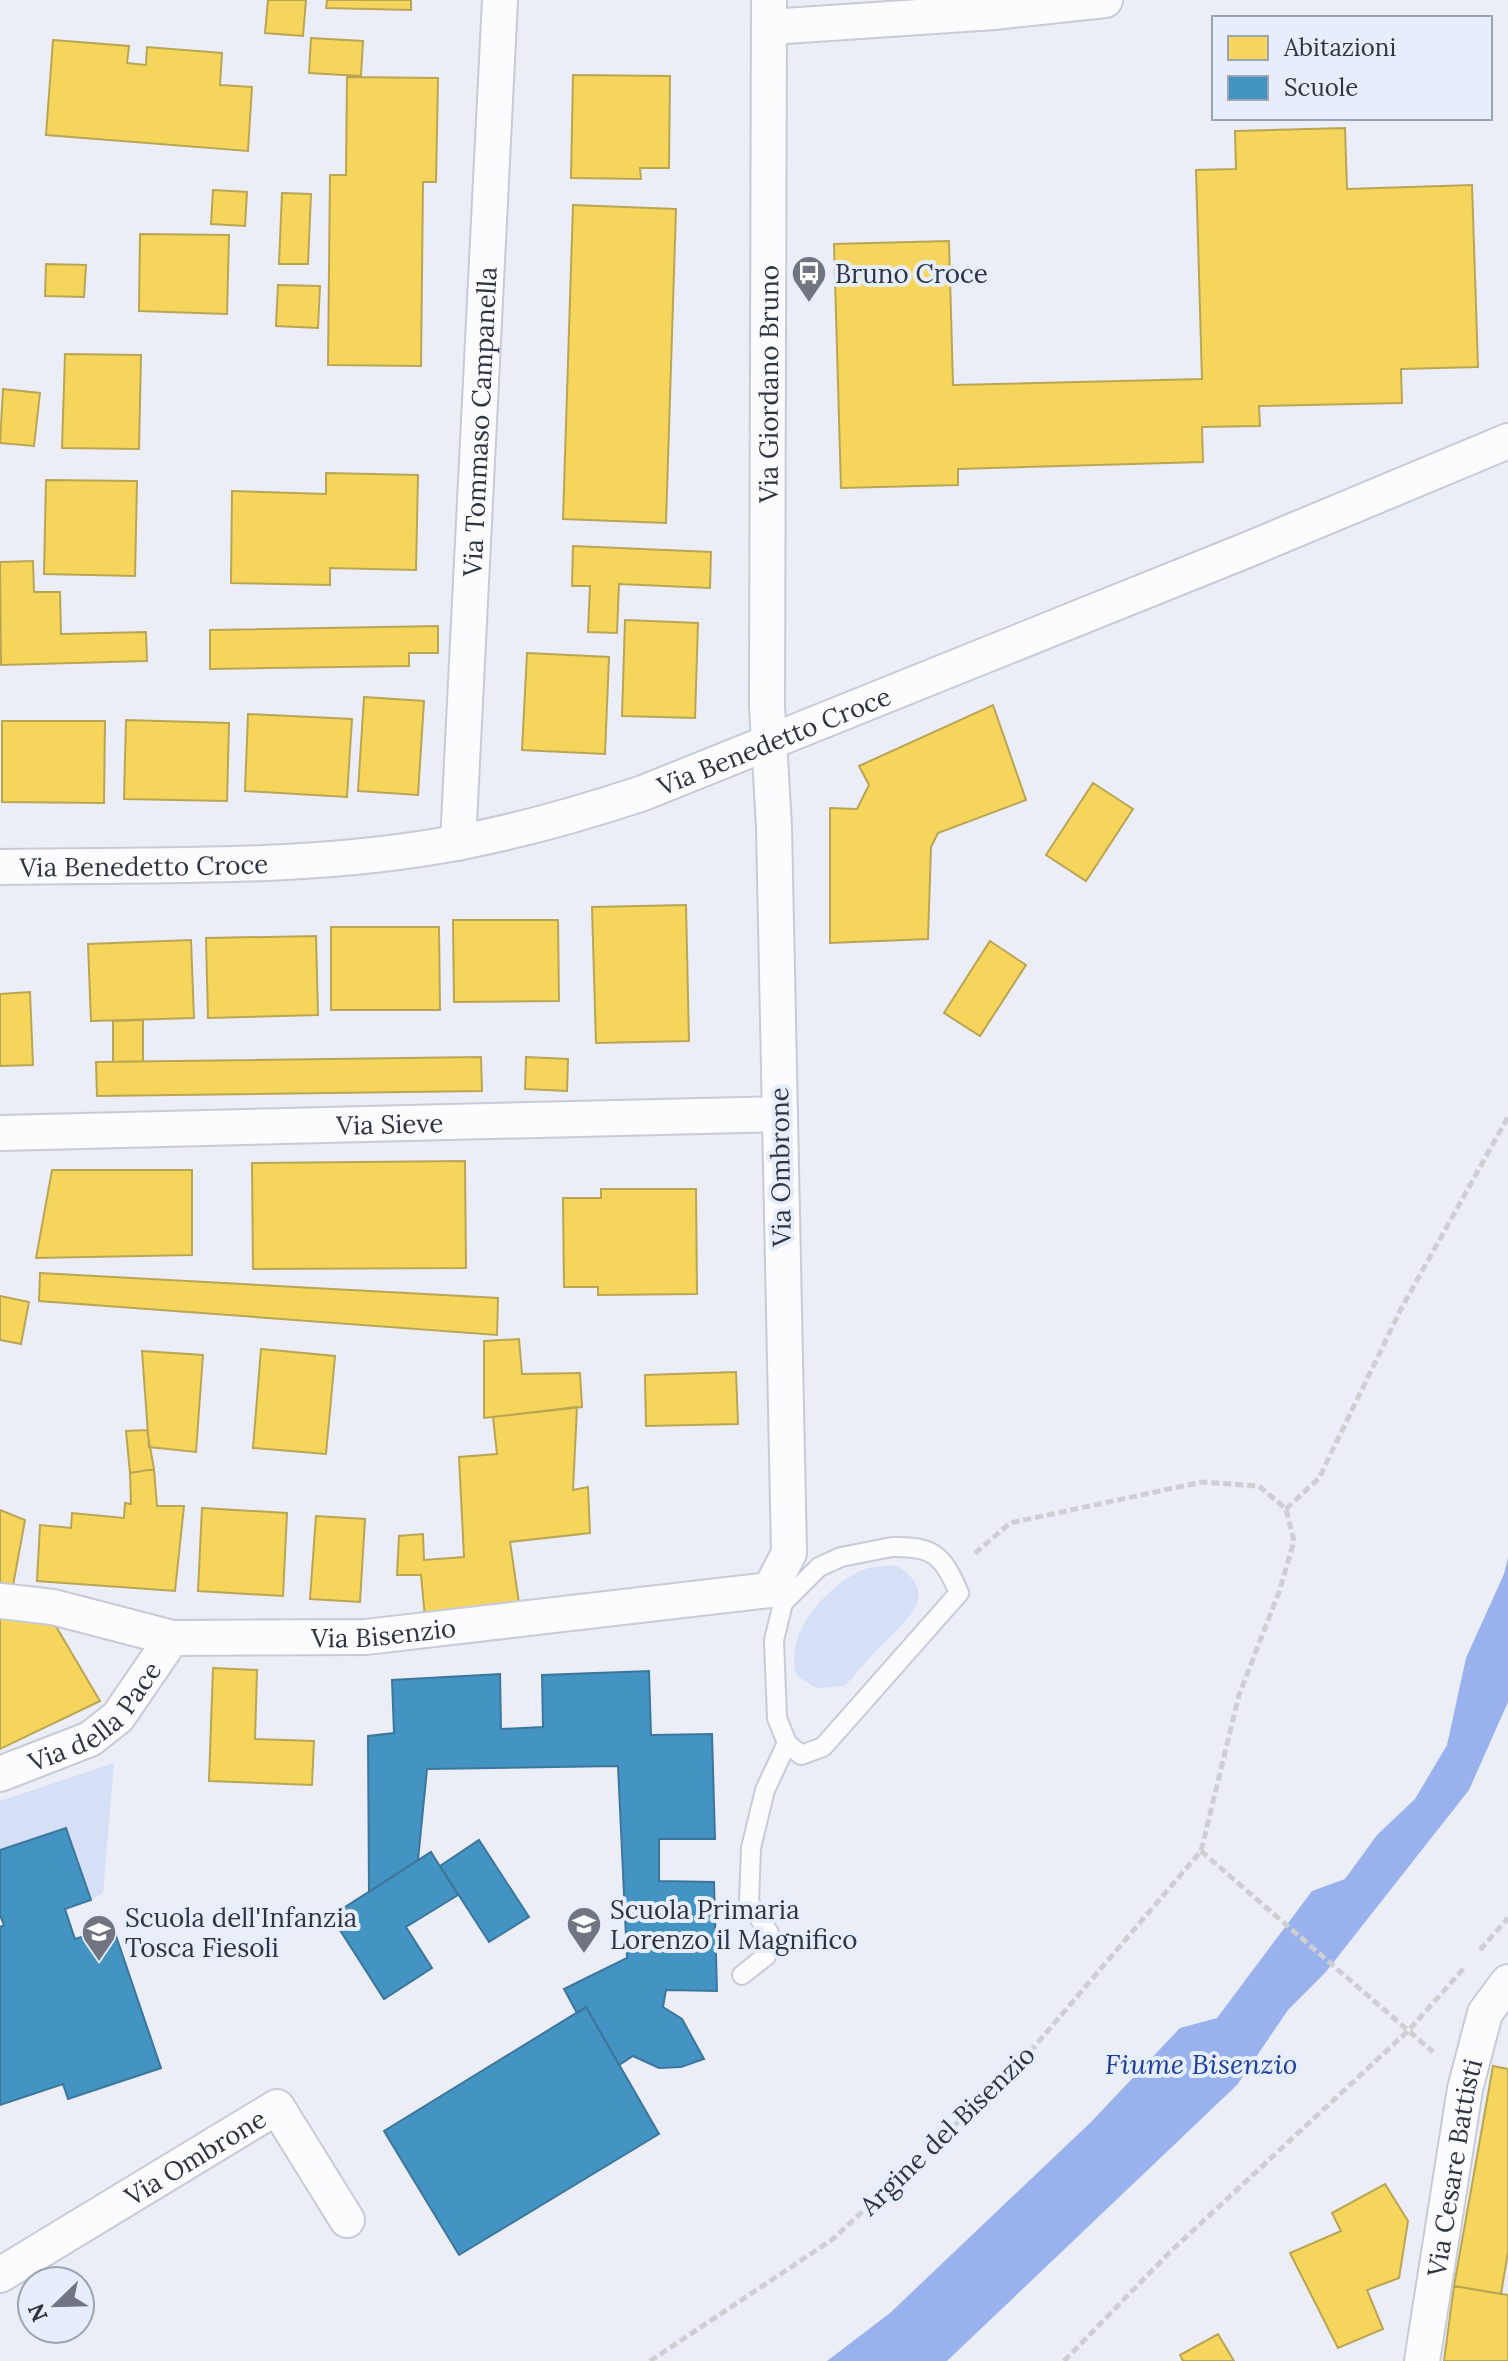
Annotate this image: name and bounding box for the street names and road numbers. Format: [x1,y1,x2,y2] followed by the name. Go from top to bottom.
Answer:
[751,265,785,504] street label: Via Giordano Bruno
[455,266,503,578] street label: Via Tommaso Campanella
[652,679,895,802] street label: Via Benedetto Croce
[18,846,269,883] street label: Via Benedetto Croce
[762,1087,798,1248] street label: Via Ombrone
[335,1106,444,1141] street label: Via Sieve
[310,1610,458,1654] street label: Via Bisenzio
[22,1655,168,1778] street label: Via della Pace
[852,2038,1042,2223] street label: Argine del Bisenzio
[1419,2055,1489,2280] street label: Via Cesare Battisti
[117,2101,272,2213] street label: Via Ombrone

